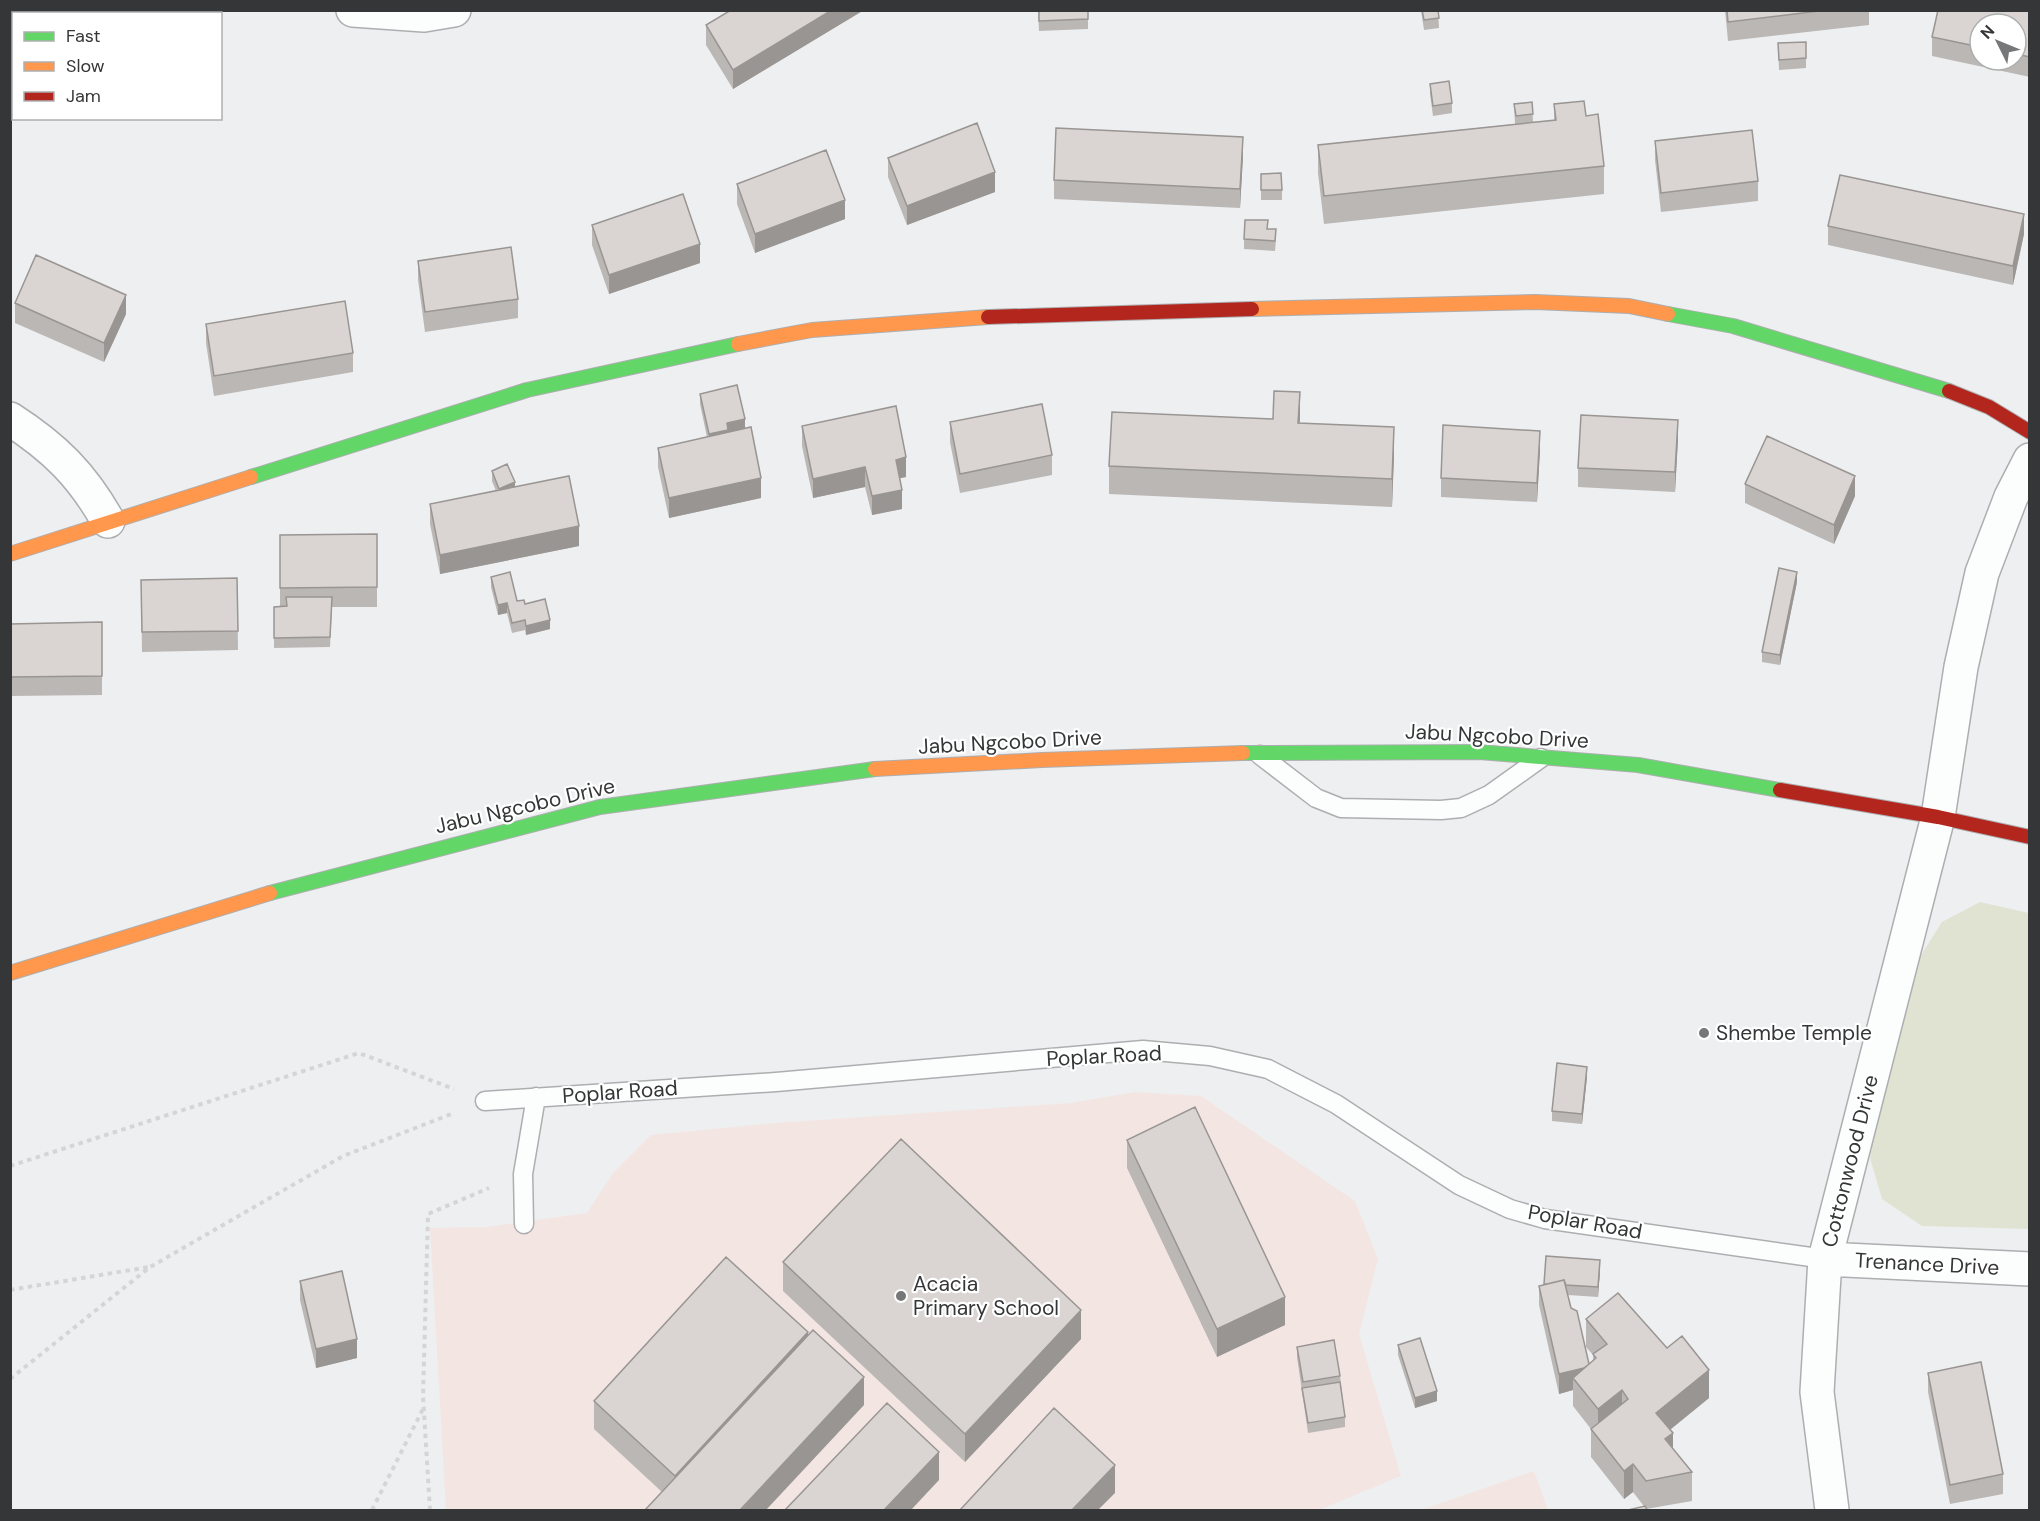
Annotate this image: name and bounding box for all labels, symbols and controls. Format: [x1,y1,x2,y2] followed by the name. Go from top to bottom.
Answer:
[12,12,222,120] legend
[1968,12,2028,72] north arrow
[1976,21,1999,44] text: N
[66,24,101,48] text: Fast
[66,54,105,78] text: Slow
[66,84,101,108] text: Jam
[1404,717,1590,755] street label: Jabu Ngcobo Drive
[917,723,1103,761] street label: Jabu Ngcobo Drive
[432,772,618,840] street label: Jabu Ngcobo Drive
[1716,1019,1872,1047] place label: Shembe Temple
[1697,1026,1711,1040] marker: Shembe Temple
[1046,1039,1162,1073] street label: Poplar Road
[1815,1072,1885,1250] street label: Cottonwood Drive
[561,1074,679,1110] street label: Poplar Road
[1526,1198,1644,1246] street label: Poplar Road
[1854,1246,2000,1282] street label: Trenance Drive
[913,1270,1059,1322] place label: Acacia Primary School
[894,1289,908,1303] marker: Acacia Primary School

